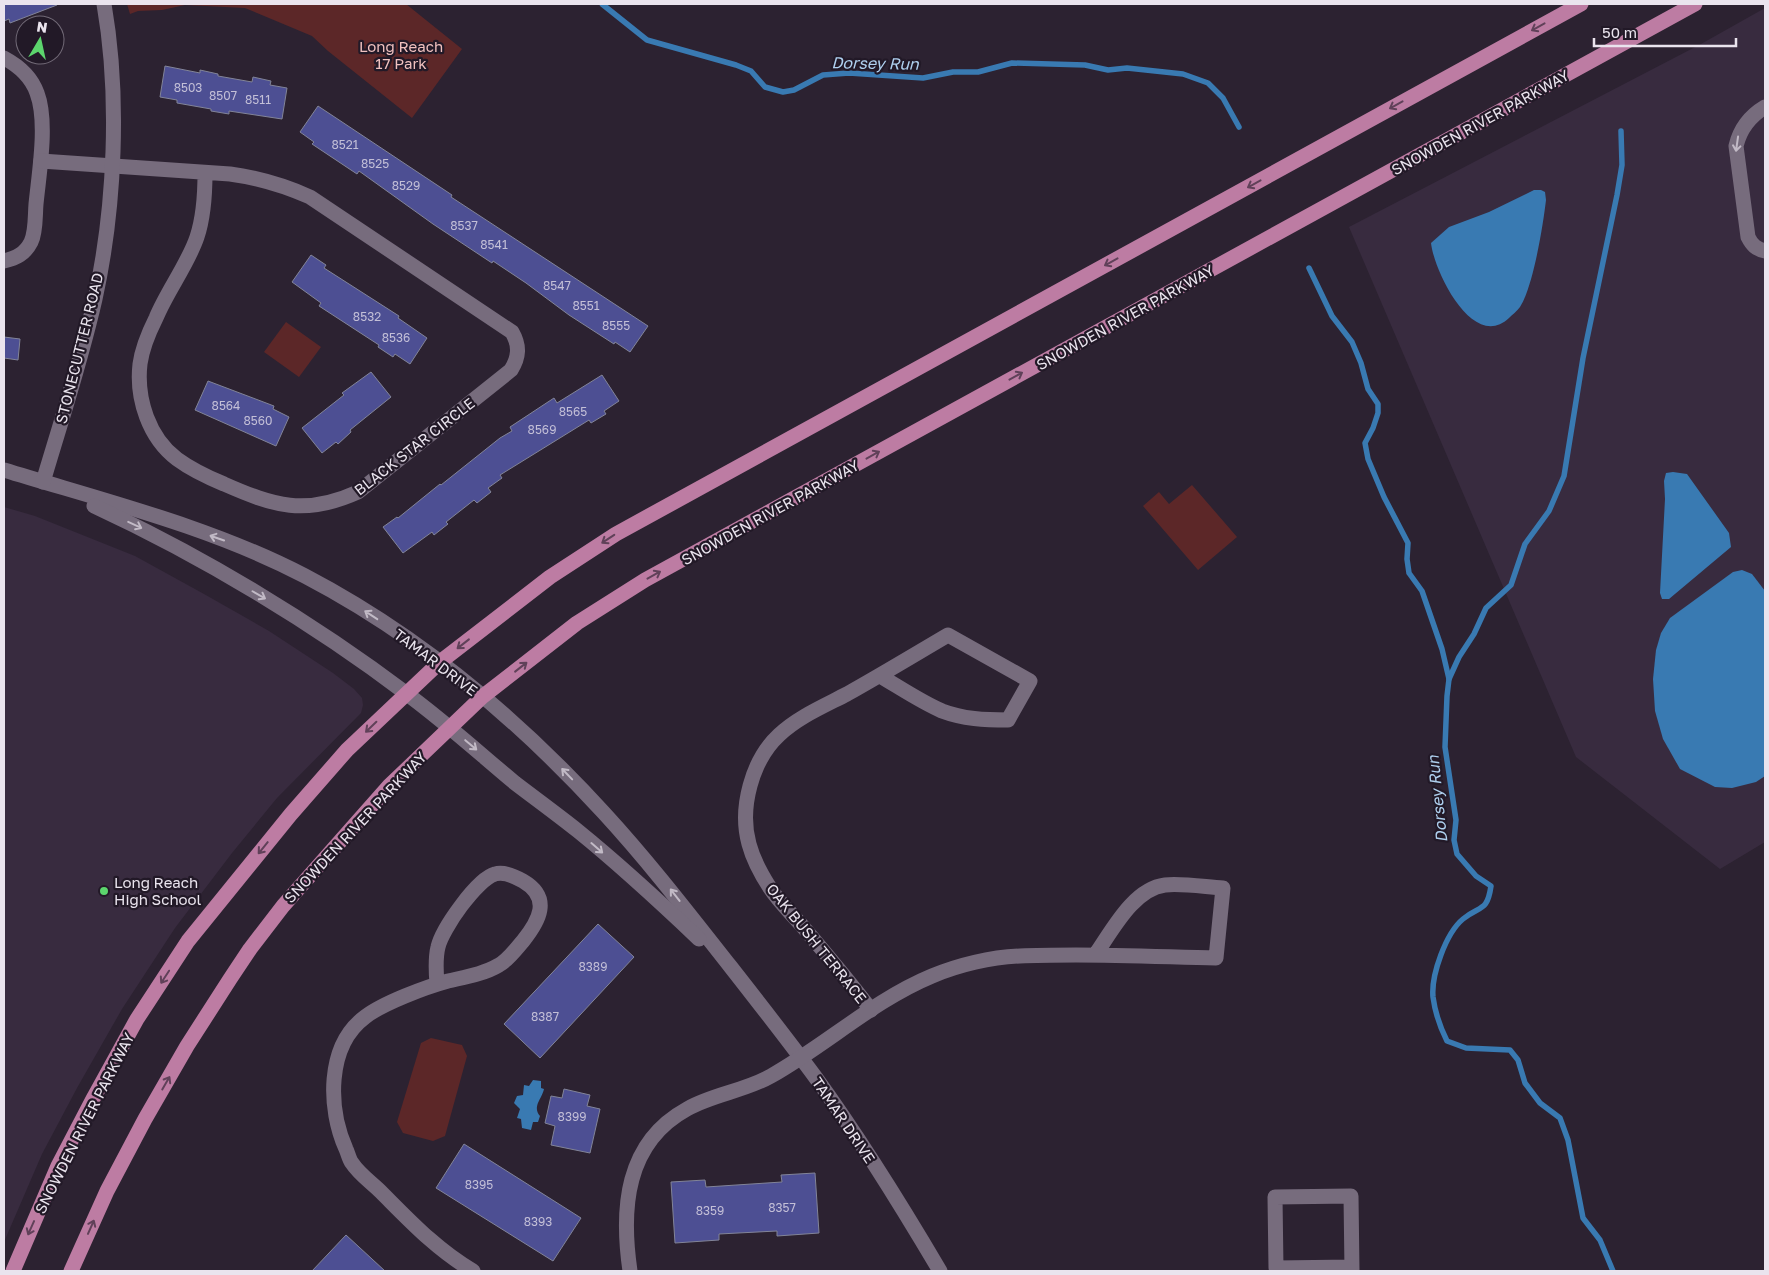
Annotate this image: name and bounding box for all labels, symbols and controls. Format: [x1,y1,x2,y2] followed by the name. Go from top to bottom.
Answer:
[15,15,65,65] north arrow
[1594,15,1736,47] scale bar
[36,17,49,36] text: N
[1531,22,1546,32] one-way arrow
[1602,23,1637,41] text: 50 m
[359,37,443,72] park label: Long Reach 17 Park
[831,52,920,74] water label: Dorsey Run
[1388,65,1572,178] street label: SNOWDEN RIVER PARKWAY
[174,80,202,95] house number: 8503
[209,88,237,103] house number: 8507
[245,92,271,107] house number: 8511
[1389,101,1404,111] one-way arrow
[1732,136,1742,152] one-way arrow
[331,137,359,152] house number: 8521
[361,156,389,171] house number: 8525
[392,178,420,193] house number: 8529
[1246,179,1261,189] one-way arrow
[450,218,478,233] house number: 8537
[480,237,508,252] house number: 8541
[1104,258,1119,267] one-way arrow
[1033,260,1217,373] street label: SNOWDEN RIVER PARKWAY
[52,271,106,425] street label: STONECUTTER ROAD
[543,278,571,293] house number: 8547
[572,298,600,313] house number: 8551
[353,309,381,324] house number: 8532
[602,318,630,333] house number: 8555
[382,330,410,345] house number: 8536
[1008,371,1022,381] one-way arrow
[350,393,478,499] street label: BLACK STAR CIRCLE
[212,398,240,413] house number: 8564
[559,404,587,419] house number: 8565
[244,413,272,428] house number: 8560
[528,422,556,437] house number: 8569
[866,449,880,459] one-way arrow
[678,455,862,568] street label: SNOWDEN RIVER PARKWAY
[127,520,142,530] one-way arrow
[209,533,225,542] one-way arrow
[602,534,616,544] one-way arrow
[647,570,662,580] one-way arrow
[252,591,266,601] one-way arrow
[364,609,378,620] one-way arrow
[391,625,481,699] street label: TAMAR DRIVE
[456,639,469,650] one-way arrow
[514,662,527,673] one-way arrow
[365,721,377,733] one-way arrow
[465,739,478,751] one-way arrow
[280,747,430,906] street label: SNOWDEN RIVER PARKWAY
[1422,753,1452,844] water label: Dorsey Run
[561,768,573,781] one-way arrow
[258,841,269,854] one-way arrow
[591,842,604,853] one-way arrow
[114,873,202,908] place label: Long Reach High School
[763,880,871,1006] street label: OAK BUSH TERRACE
[98,885,110,897] marker: Long Reach High School
[669,889,680,902] one-way arrow
[579,959,607,974] house number: 8389
[159,970,169,984] one-way arrow
[531,1009,559,1024] house number: 8387
[31,1029,138,1216] street label: SNOWDEN RIVER PARKWAY
[809,1074,879,1166] street label: TAMAR DRIVE
[161,1076,171,1090] one-way arrow
[558,1109,586,1124] house number: 8399
[465,1177,493,1192] house number: 8395
[768,1200,796,1215] house number: 8357
[696,1203,724,1218] house number: 8359
[524,1214,552,1229] house number: 8393
[87,1220,97,1235] one-way arrow
[25,1221,34,1236] one-way arrow

